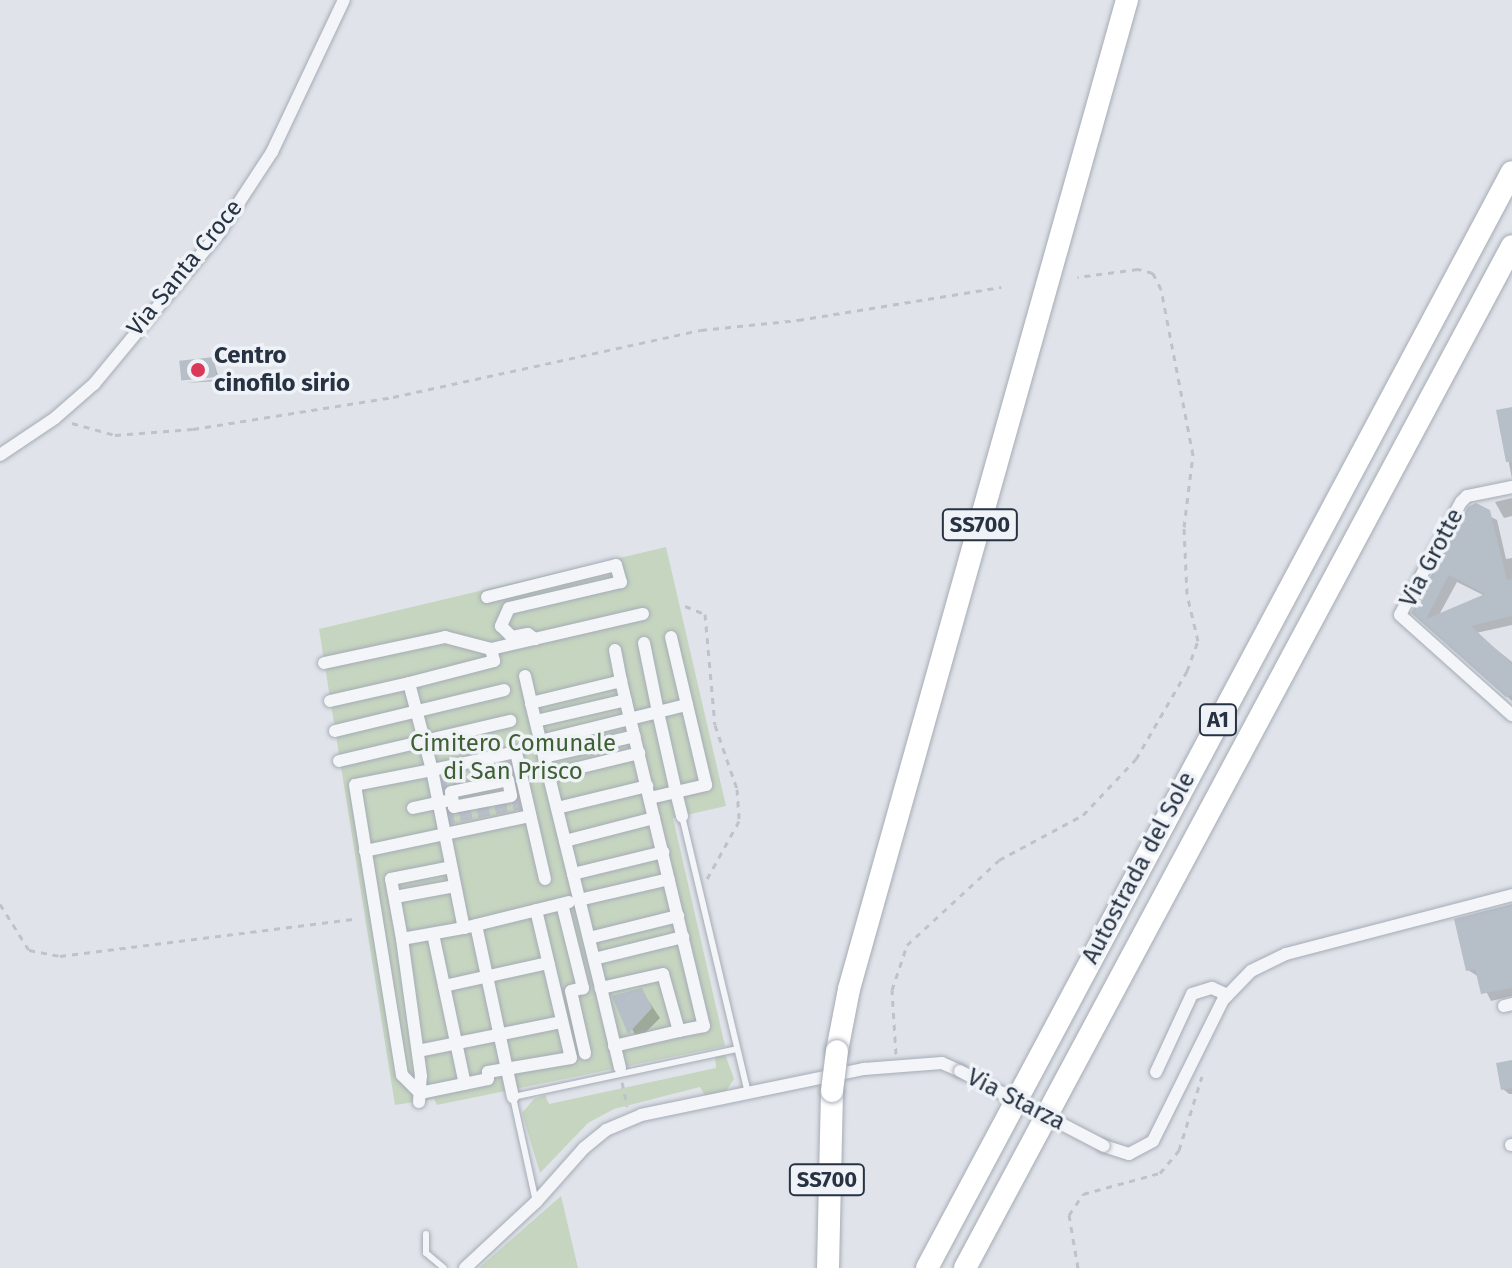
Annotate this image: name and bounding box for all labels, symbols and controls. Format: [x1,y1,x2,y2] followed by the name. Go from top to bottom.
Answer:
[121,194,249,342] street label: Via Santa Croce
[214,342,350,398] place label: Centro cinofilo sirio
[189,361,207,379] marker: Centro cinofilo sirio
[1394,504,1470,612] street label: Via Grotte
[940,507,1020,543] road number: SS700
[1198,702,1238,738] road number: A1
[410,730,616,786] park label: Cimitero Comunale di San Prisco
[1076,767,1202,969] street label: Autostrada del Sole
[962,1063,1070,1137] street label: Via Starza
[787,1162,867,1198] road number: SS700

